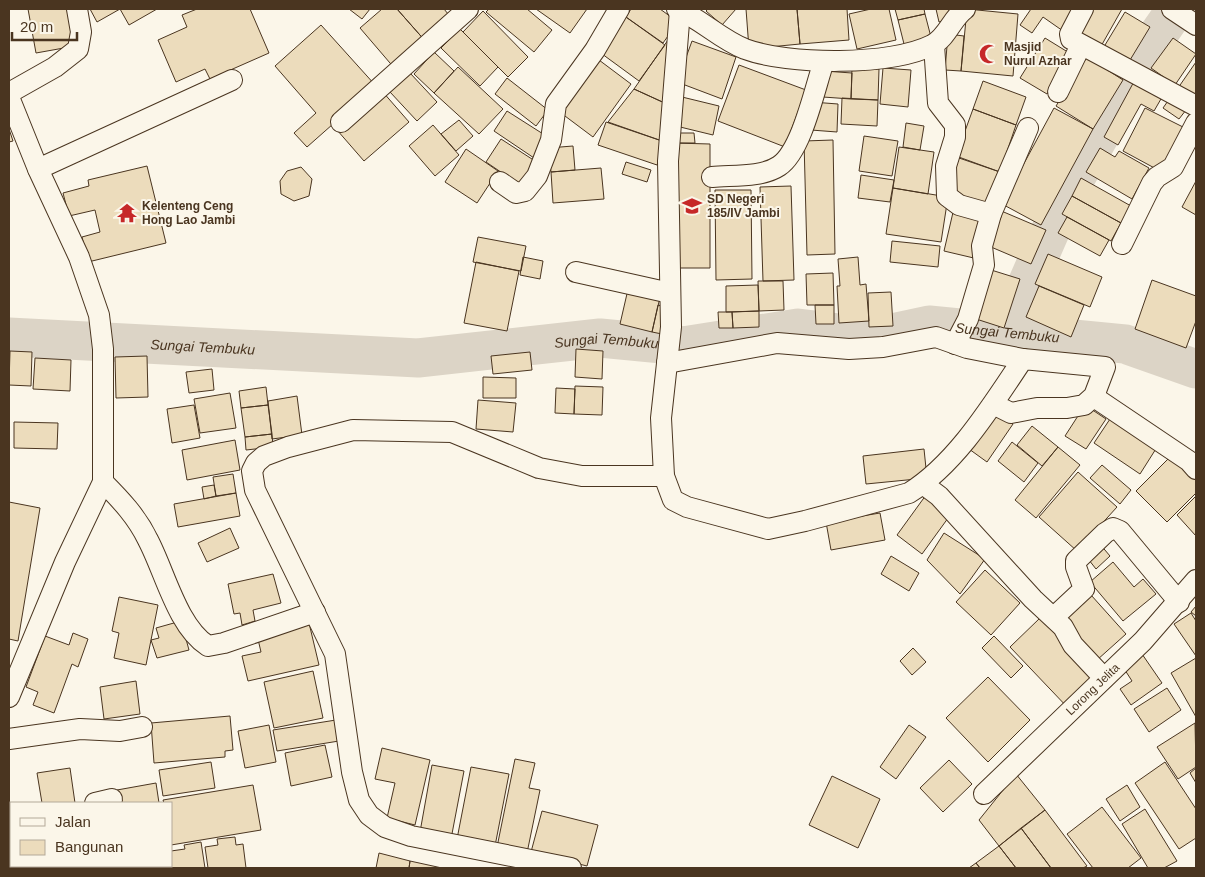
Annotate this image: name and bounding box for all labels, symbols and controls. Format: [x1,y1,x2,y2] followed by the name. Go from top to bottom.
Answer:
[12,10,78,42] scale bar
[20,18,53,35] text: 20 m
[1004,40,1072,68] place label: Masjid Nurul Azhar
[978,43,1000,65] mosque icon: Masjid Nurul Azhar
[707,192,780,220] place label: SD Negeri 185/IV Jambi
[681,195,703,217] school or university icon: SD Negeri 185/IV Jambi
[142,199,235,227] place label: Kelenteng Ceng Hong Lao Jambi
[116,202,138,224] temple icon: Kelenteng Ceng Hong Lao Jambi
[955,320,1060,346] water label: Sungai Tembuku
[553,330,659,352] water label: Sungai Tembuku
[150,336,256,358] water label: Sungai Tembuku
[1063,660,1123,718] street label: Lorong Jelita
[10,802,172,867] legend
[55,813,91,830] text: Jalan
[55,838,123,855] text: Bangunan

